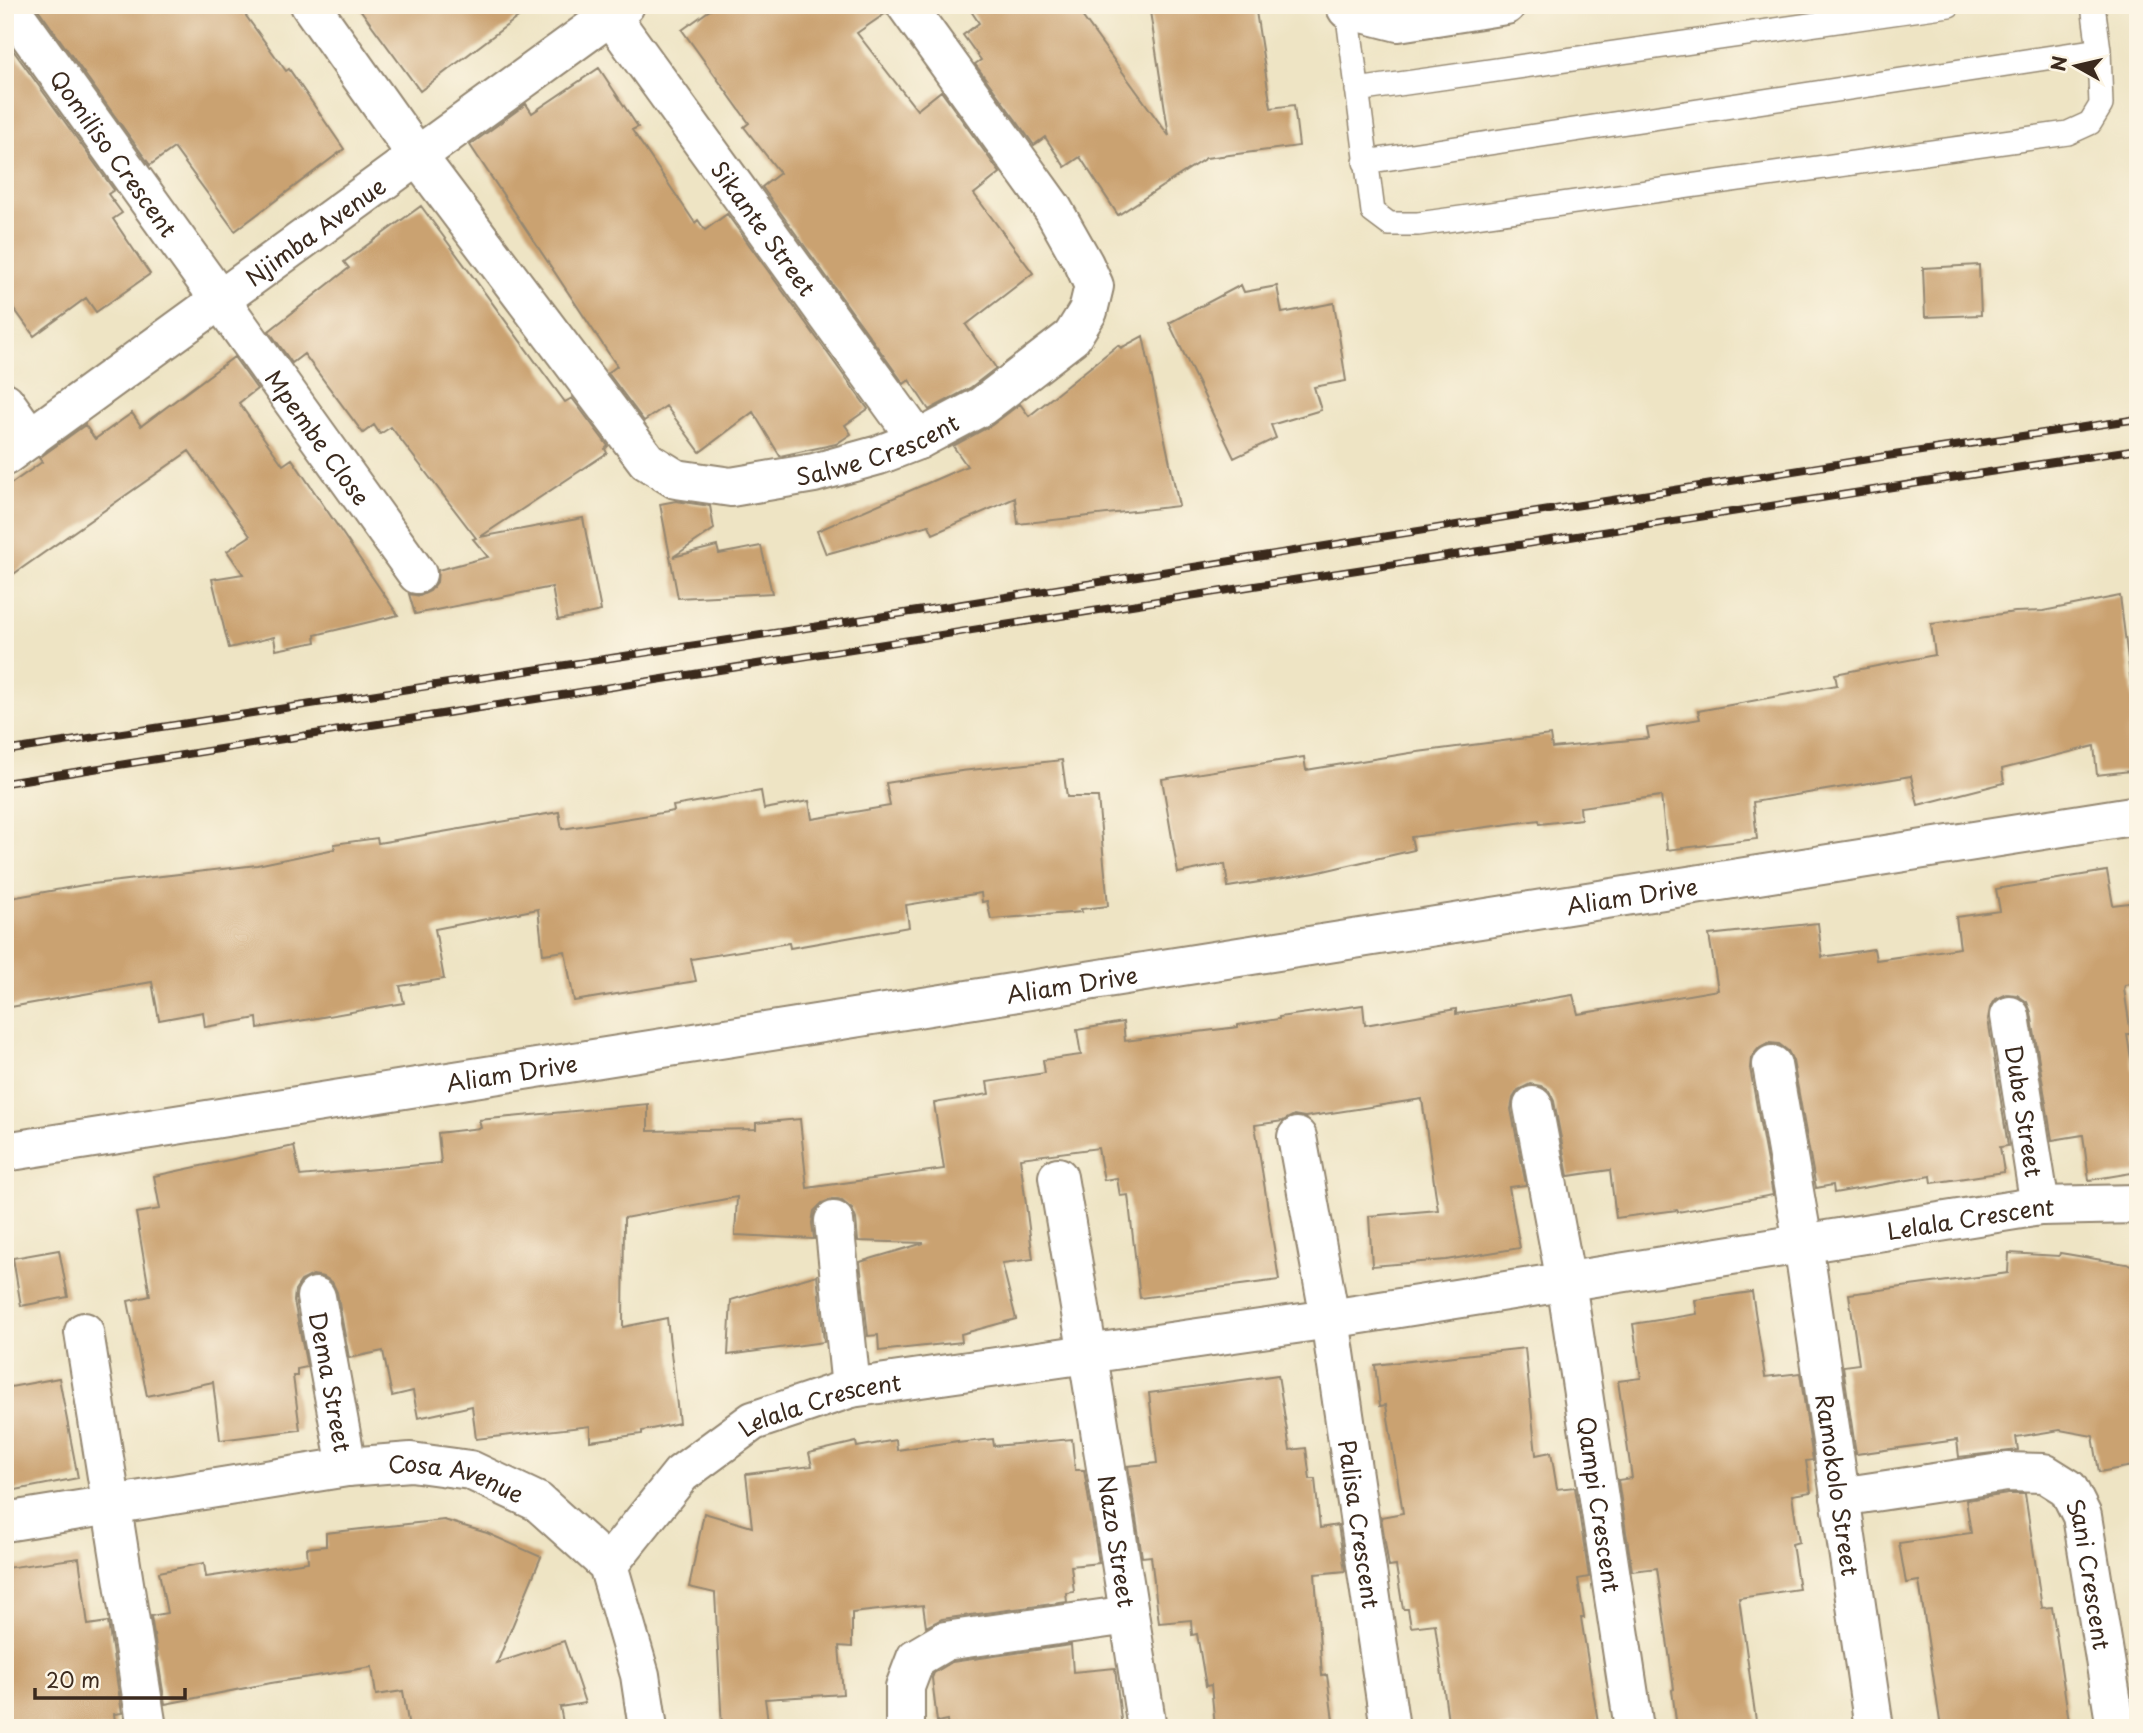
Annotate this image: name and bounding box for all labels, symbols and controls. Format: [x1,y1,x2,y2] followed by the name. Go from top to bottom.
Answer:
[2042,32,2112,102] north arrow
[2043,54,2073,73] text: N
[42,62,186,244] street label: Qomiliso Crescent
[703,153,825,303] street label: Sikante Street
[237,168,392,294] street label: Njimba Avenue
[258,362,379,512] street label: Mpembe Close
[793,404,965,493] street label: Salwe Crescent
[1564,867,1700,923] street label: Aliam Drive
[1004,956,1140,1011] street label: Aliam Drive
[1997,1042,2053,1180] street label: Dube Street
[444,1044,580,1100] street label: Aliam Drive
[1884,1188,2055,1248] street label: Lelala Crescent
[301,1308,361,1455] street label: Dema Street
[730,1364,903,1444] street label: Lelala Crescent
[1808,1391,1869,1578] street label: Ramokolo Street
[1569,1414,1631,1595] street label: Qampi Crescent
[1330,1437,1390,1611] street label: Palisa Crescent
[387,1444,530,1511] street label: Cosa Avenue
[1090,1473,1145,1610] street label: Nazo Street
[2058,1492,2121,1652] street label: Sani Crescent
[35,1656,186,1700] scale bar
[46,1663,100,1695] text: 20 m

